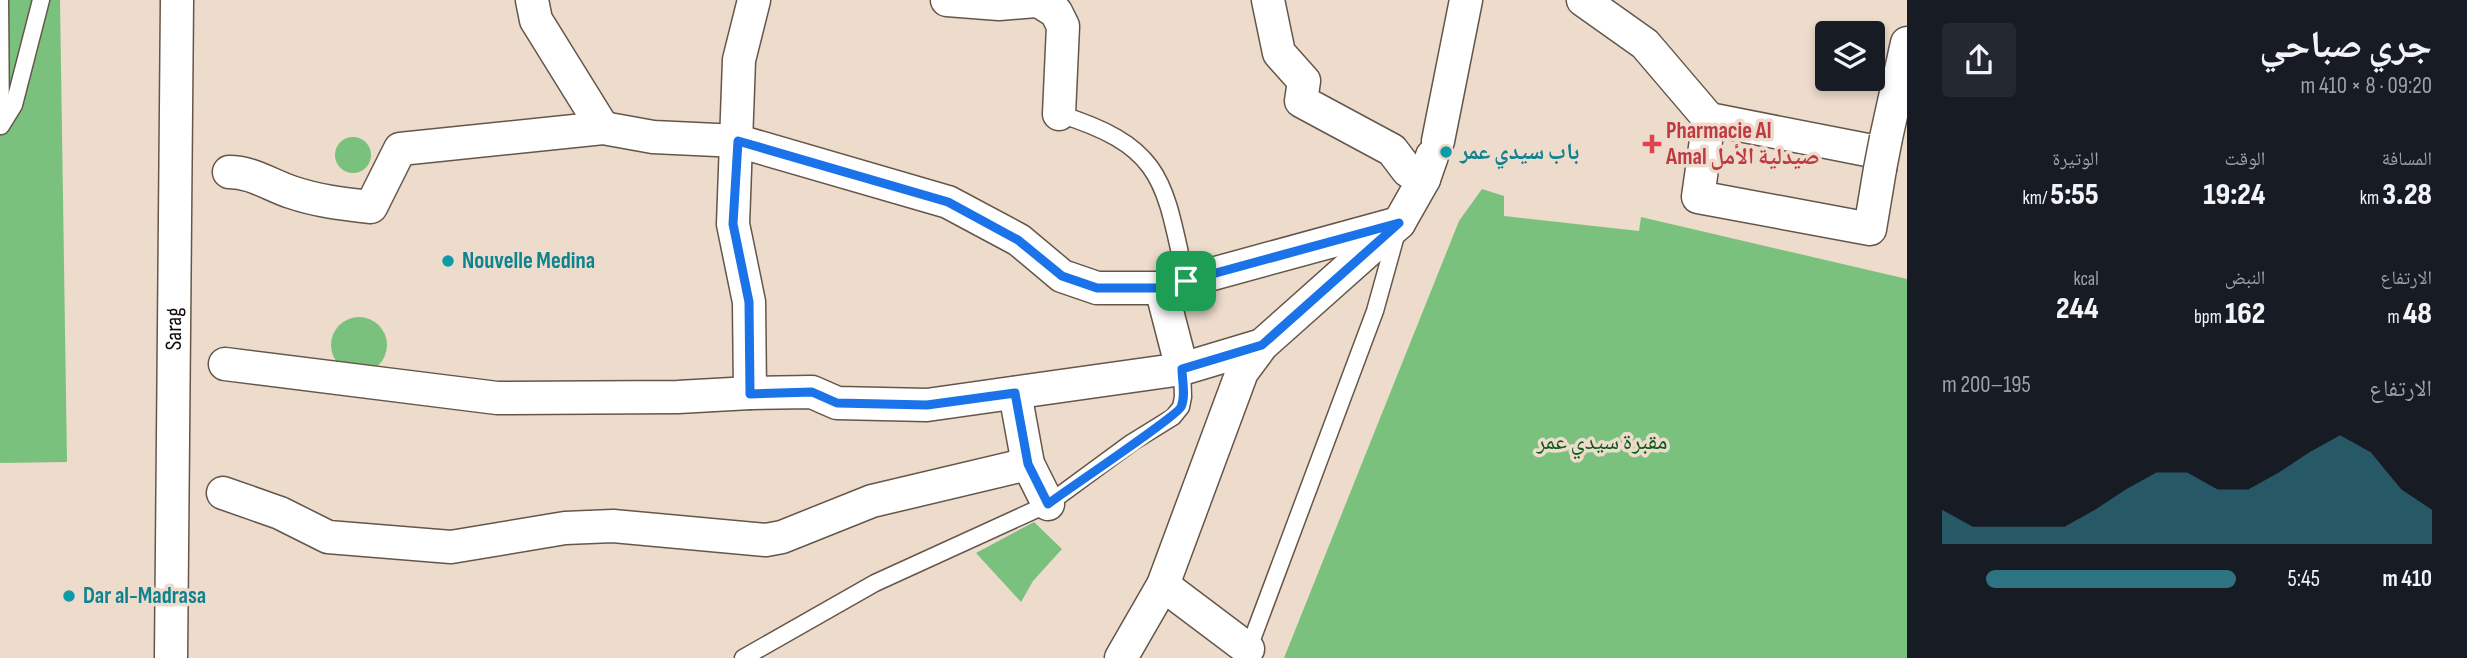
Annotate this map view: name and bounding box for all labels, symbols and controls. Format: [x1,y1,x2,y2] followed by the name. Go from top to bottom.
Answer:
[1815,21,1885,91] map controls
[1815,21,1885,91] button: layers
[1942,23,2016,97] button: share
[2259,23,2432,68] text: جري صباحي
[2300,72,2432,100] text: 09:20 · 8 × 410 m
[1665,117,1820,171] place label: Pharmacie Al Amal صيدلية الأمل
[1644,136,1660,152] marker: Pharmacie Al Amal صيدلية الأمل
[1459,138,1579,170] place label: باب سيدي عمر
[1438,144,1454,160] marker: باب سيدي عمر
[2052,148,2099,171] text: الوتيرة
[2224,148,2265,171] text: الوقت
[2382,148,2432,171] text: المسافة
[2051,177,2099,213] text: 5:55
[2203,177,2265,213] text: 19:24
[2382,177,2432,213] text: 3.28
[2023,187,2051,210] text: /km
[2360,187,2382,210] text: km
[462,247,595,275] place label: Nouvelle Medina
[1156,251,1216,311] pin
[440,253,456,269] marker: Nouvelle Medina
[1167,262,1205,300] icon: arrive
[2225,267,2265,290] text: النبض
[2380,267,2432,290] text: الارتفاع
[2074,268,2099,291] text: kcal
[2056,291,2099,327] text: 244
[2225,296,2265,332] text: 162
[2403,296,2432,332] text: 48
[2194,306,2225,329] text: bpm
[2387,306,2403,329] text: m
[160,307,188,351] street label: Sarag
[1942,371,2031,399] text: 195–200 m
[2369,375,2432,403] text: الارتفاع
[1535,428,1668,460] park label: مقبرة سيدي عمر
[2288,565,2320,593] text: 5:45
[2382,565,2432,593] text: 410 m
[83,582,206,610] place label: Dar al-Madrasa
[61,588,77,604] marker: Dar al-Madrasa

